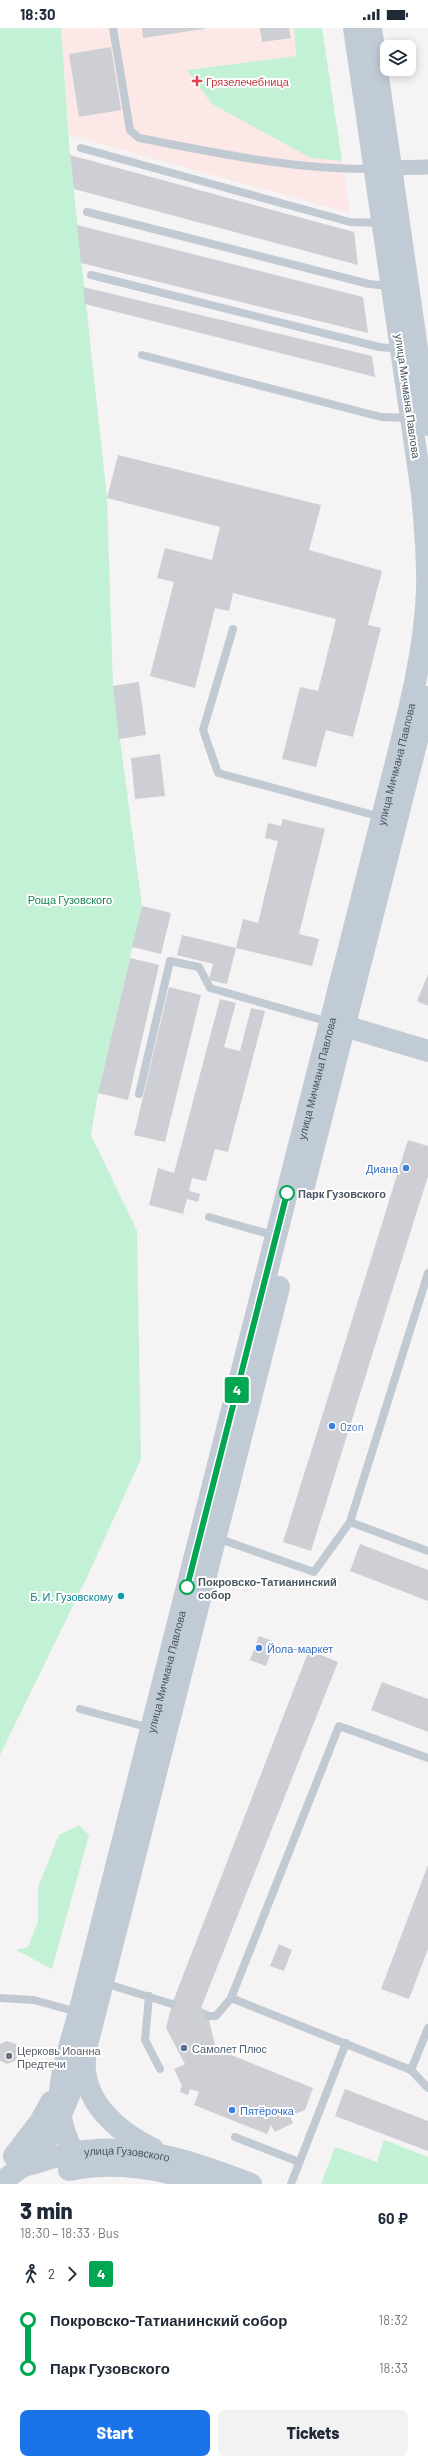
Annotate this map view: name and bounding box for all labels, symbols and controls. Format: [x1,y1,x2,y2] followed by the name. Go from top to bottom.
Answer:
[20,5,56,23] text: 18:30
[380,40,416,76] map controls
[380,40,416,76] button: layers
[191,75,203,87] marker: Грязелечебница
[206,75,290,88] place label: Грязелечебница
[393,333,423,460] street label: улица Мичмана Павлова
[374,701,417,827] street label: улица Мичмана Павлова
[28,893,112,906] park label: Роща Гузовского
[294,1015,338,1141] street label: улица Мичмана Павлова
[366,1162,399,1175] place label: Диана
[401,1163,411,1173] marker: Диана
[279,1185,295,1201] marker: Парк Гузовского
[298,1187,386,1200] place label: Парк Гузовского
[224,1377,250,1403] line badge: 4
[233,1381,241,1398] text: 4
[340,1420,364,1433] place label: Ozon
[327,1421,337,1431] marker: Ozon
[198,1575,337,1601] place label: Покровско-Татианинский собор
[179,1579,195,1595] marker: Покровско-Татианинский собор
[30,1590,113,1603] place label: Б. И. Гузовскому
[116,1591,126,1601] marker: Б. И. Гузовскому
[144,1608,188,1734] street label: улица Мичмана Павлова
[267,1642,333,1655] place label: Йола-маркет
[254,1643,264,1653] marker: Йола-маркет
[192,2042,268,2055] place label: Самолет Плюс
[179,2043,189,2053] marker: Самолет Плюс
[17,2044,101,2070] place label: Церковь Иоанна Предтечи
[4,2051,14,2061] marker: Церковь Иоанна Предтечи
[240,2104,295,2117] place label: Пятёрочка
[227,2105,237,2115] marker: Пятёрочка
[83,2143,171,2163] street label: улица Гузовского
[20,2197,73,2223] text: 3 min
[378,2209,408,2227] text: 60 ₽
[20,2225,119,2241] text: 18:30 – 18:33 · Bus
[20,2263,42,2285] icon: walk
[61,2263,83,2285] icon: forward
[97,2265,105,2282] text: 4
[48,2266,55,2282] text: 2
[50,2311,287,2329] text: Покровско-Татианинский собор
[379,2312,408,2328] text: 18:32
[50,2359,170,2377] text: Парк Гузовского
[379,2360,408,2376] text: 18:33
[20,2410,210,2456] button: Start
[218,2410,408,2456] button: Tickets

